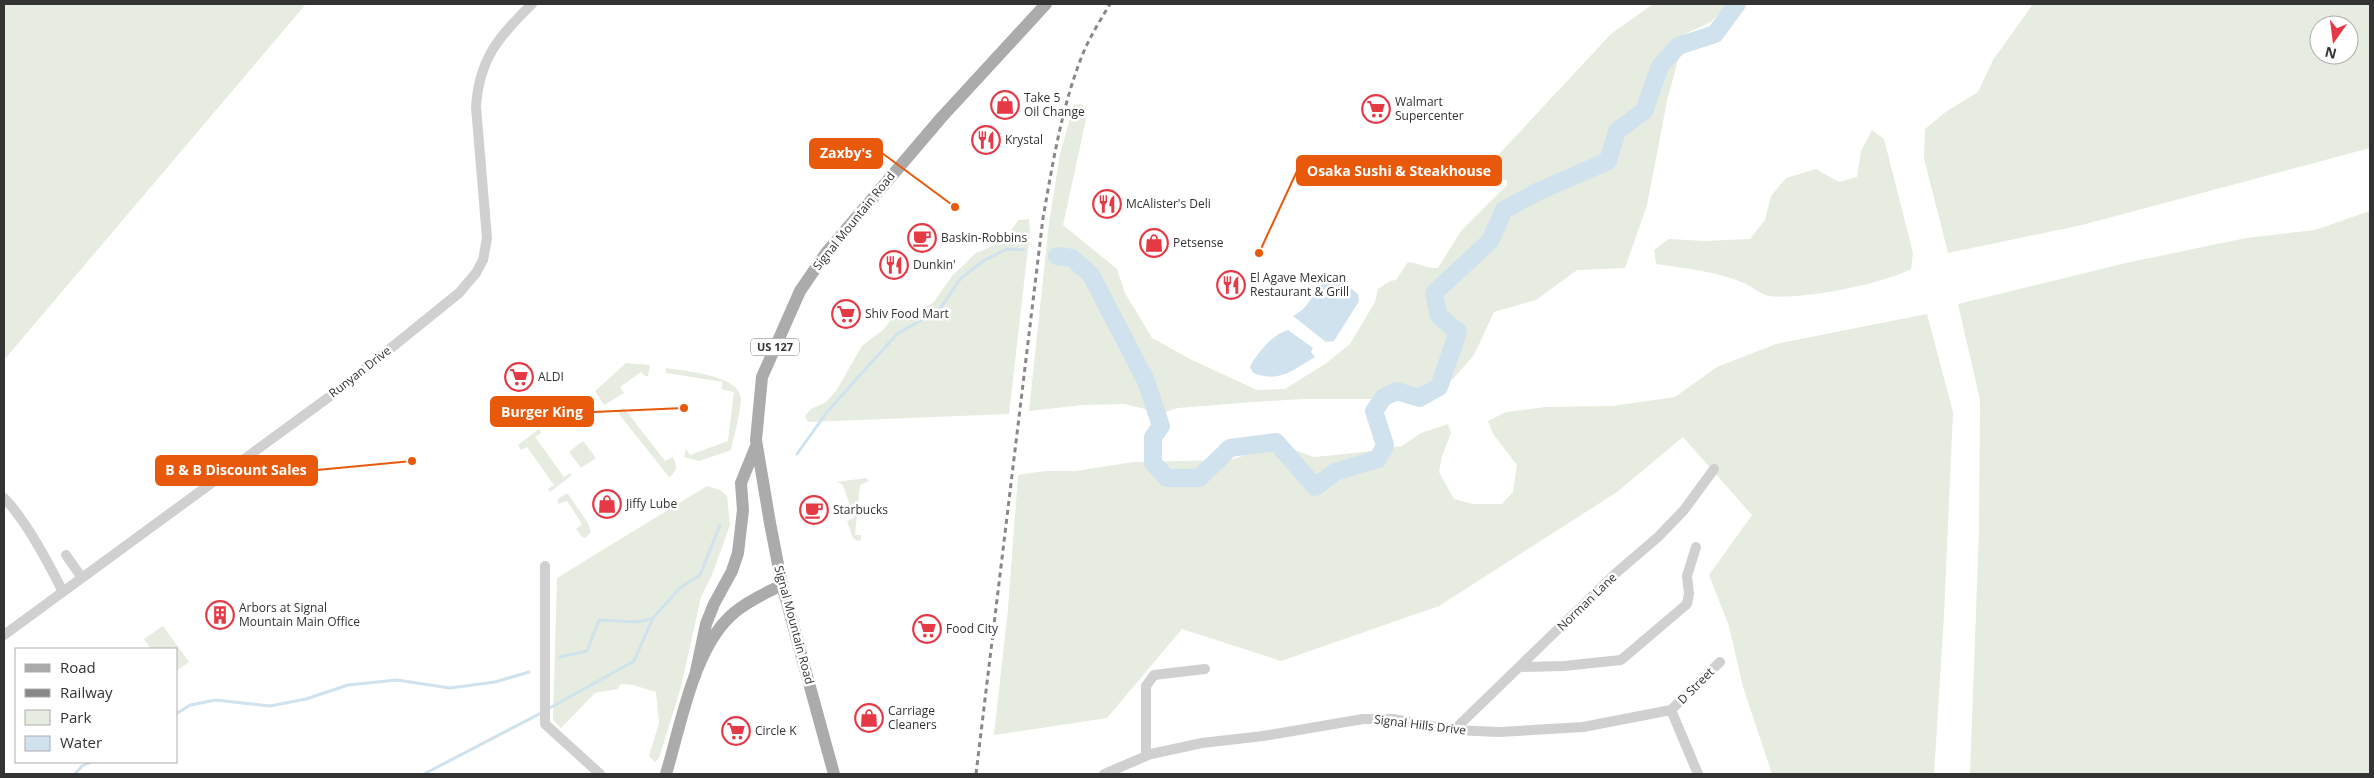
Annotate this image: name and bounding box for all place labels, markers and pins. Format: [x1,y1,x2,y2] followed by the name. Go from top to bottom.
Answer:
[1024,89,1085,120] place label: Take 5 Oil Change
[990,90,1020,120] shop icon: Take 5 Oil Change
[1395,93,1464,124] place label: Walmart Supercenter
[1361,94,1391,124] supermarket icon: Walmart Supercenter
[971,125,1001,155] restaurant icon: Krystal
[1005,131,1043,148] place label: Krystal
[810,139,882,168] callout: Zaxby's
[1297,156,1501,185] callout: Osaka Sushi & Steakhouse
[1092,189,1122,219] restaurant icon: McAlister's Deli
[1126,195,1211,212] place label: McAlister's Deli
[907,223,937,253] cafe icon: Baskin-Robbins
[1139,228,1169,258] shop icon: Petsense
[941,229,1027,246] place label: Baskin-Robbins
[1173,234,1224,251] place label: Petsense
[879,250,909,280] restaurant icon: Dunkin'
[913,256,956,273] place label: Dunkin'
[1250,269,1349,300] place label: El Agave Mexican Restaurant & Grill
[1216,270,1246,300] restaurant icon: El Agave Mexican Restaurant & Grill
[831,299,861,329] supermarket icon: Shiv Food Mart
[865,305,949,322] place label: Shiv Food Mart
[504,362,534,392] supermarket icon: ALDI
[538,368,564,385] place label: ALDI
[491,397,593,426] callout: Burger King
[156,456,317,485] callout: B & B Discount Sales
[592,489,622,519] shop icon: Jiffy Lube
[625,495,677,512] place label: Jiffy Lube
[799,495,829,525] cafe icon: Starbucks
[833,501,888,518] place label: Starbucks
[239,599,360,630] place label: Arbors at Signal Mountain Main Office
[205,600,235,630] building icon: Arbors at Signal Mountain Main Office
[912,614,942,644] supermarket icon: Food City
[946,620,999,637] place label: Food City
[888,702,937,733] place label: Carriage Cleaners
[854,703,884,733] shop icon: Carriage Cleaners
[721,716,751,746] supermarket icon: Circle K
[755,722,797,739] place label: Circle K

